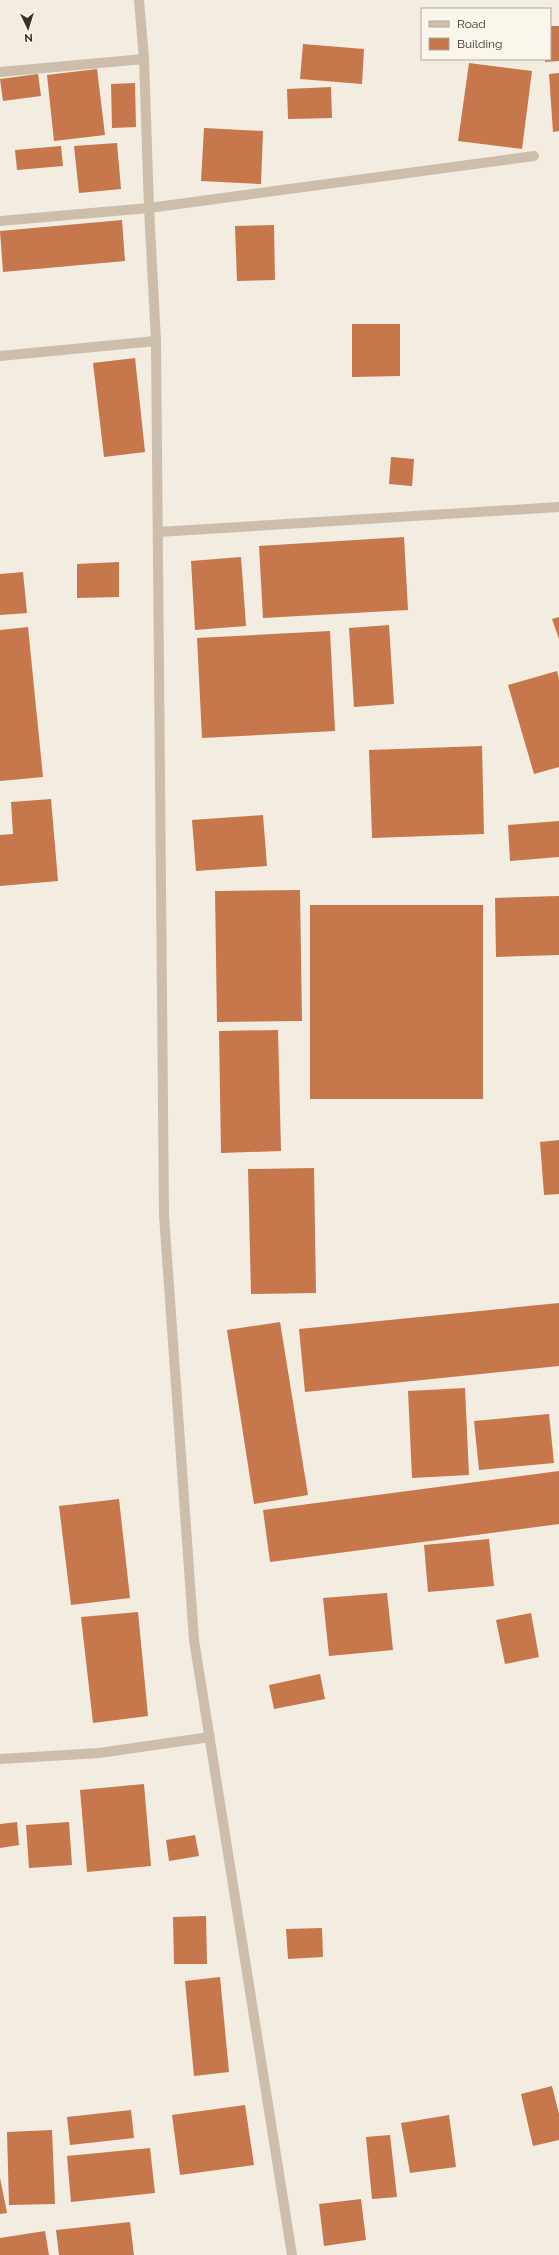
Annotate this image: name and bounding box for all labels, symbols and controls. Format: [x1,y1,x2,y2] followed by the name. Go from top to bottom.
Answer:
[8,8,48,48] north arrow
[421,8,551,60] legend
[457,17,486,31] text: Road
[24,31,33,44] text: N
[457,37,503,51] text: Building

